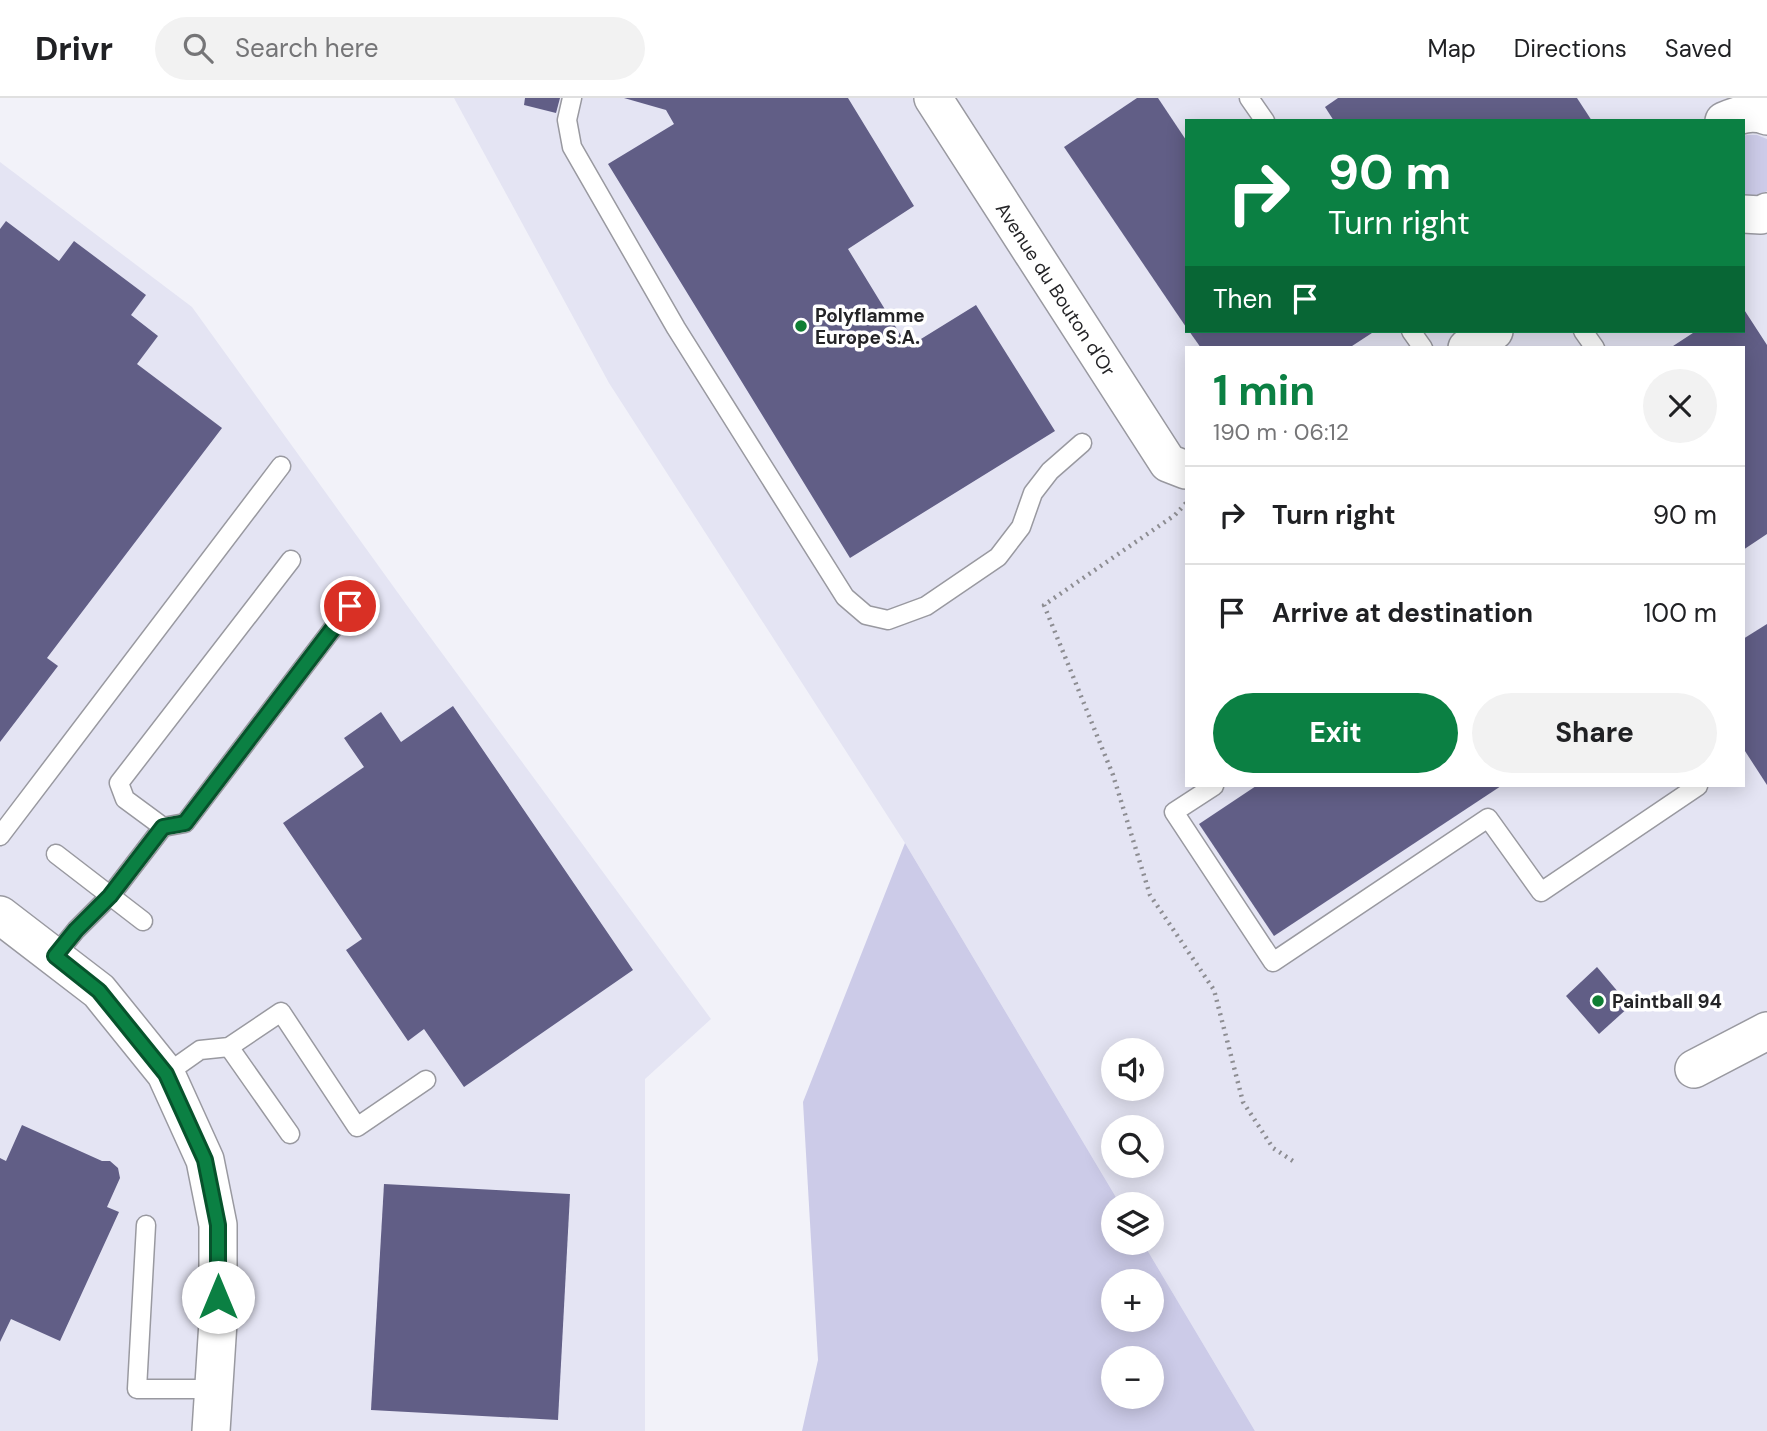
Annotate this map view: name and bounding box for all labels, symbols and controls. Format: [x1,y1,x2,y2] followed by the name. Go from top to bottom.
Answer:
[155,17,645,80] search box
[35,27,113,70] text: Drivr
[179,29,217,67] icon: search
[235,31,378,65] text: Search here
[1428,33,1476,64] text: Map
[1514,33,1627,64] text: Directions
[1665,33,1732,64] text: Saved
[1328,140,1451,204] text: 90 m
[1213,147,1304,238] icon: right
[990,198,1121,381] street label: Avenue du Bouton d'Or
[1328,202,1470,244] text: Turn right
[1286,280,1324,318] icon: arrive
[1213,282,1272,316] text: Then
[815,303,925,350] place label: Polyflamme Europe S.A.
[793,318,809,334] marker: Polyflamme Europe S.A.
[1213,363,1315,418] text: 1 min
[1643,369,1717,443] button: close
[1213,417,1349,447] text: 190 m · 06:12
[1213,496,1251,534] icon: right
[1272,498,1396,532] text: Turn right
[1653,498,1717,532] text: 90 m
[320,576,380,636] pin
[331,587,369,625] icon: arrive
[1213,594,1251,632] icon: arrive
[1272,596,1533,630] text: Arrive at destination
[1643,596,1717,630] text: 100 m
[1213,693,1458,773] button: Exit
[1472,693,1717,773] button: Share
[1612,989,1722,1014] place label: Paintball 94
[1590,993,1606,1009] marker: Paintball 94
[1101,1038,1164,1409] map controls
[1101,1038,1164,1101] button: sound
[1101,1115,1164,1178] button: search
[1101,1192,1164,1255] button: layers
[181,1260,255,1334] position arrow
[1101,1269,1164,1332] button: +
[1101,1346,1164,1409] button: −

